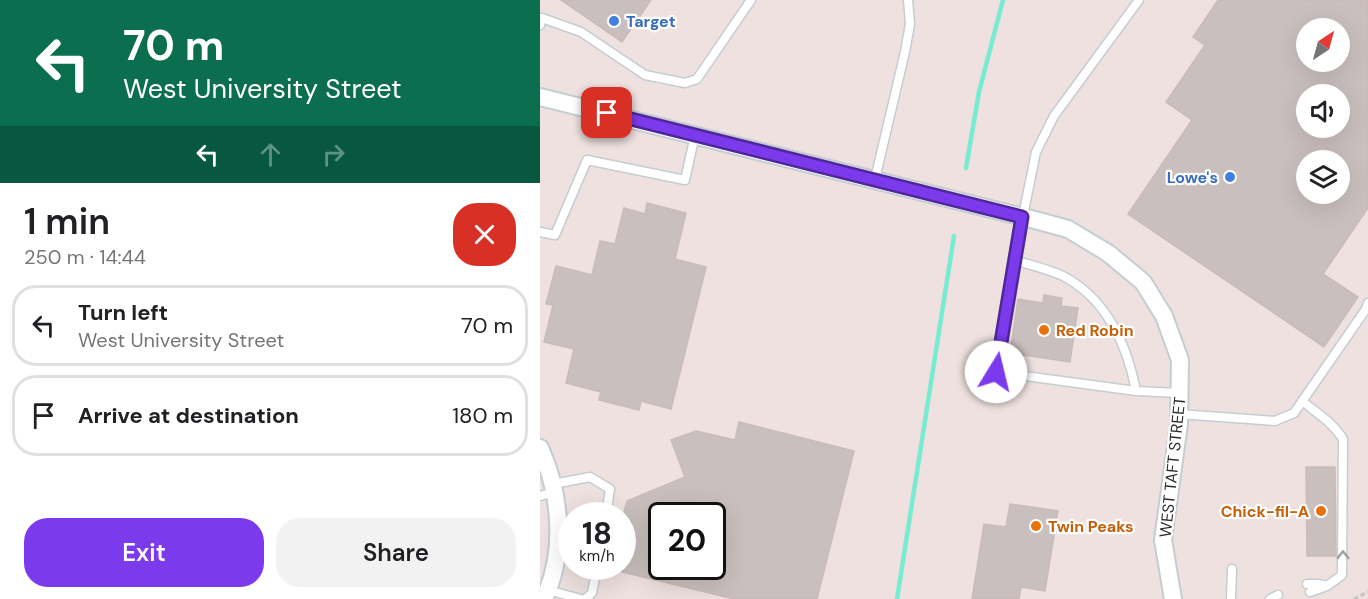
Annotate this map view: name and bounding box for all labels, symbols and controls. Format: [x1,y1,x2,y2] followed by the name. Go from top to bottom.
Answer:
[626,11,676,32] place label: Target
[607,14,621,28] marker: Target
[123,18,224,73] text: 70 m
[1296,18,1350,72] north arrow
[1296,18,1350,204] map controls
[24,24,102,102] icon: left
[123,71,402,106] text: West University Street
[1296,84,1350,138] button: sound
[581,87,632,138] pin
[590,96,623,129] icon: arrive
[191,138,224,171] icon: left
[254,138,287,171] icon: ahead
[317,138,350,171] icon: right
[1296,150,1350,204] button: layers
[1167,167,1218,188] place label: Lowe's
[1223,170,1237,184] marker: Lowe's
[24,198,110,245] text: 1 min
[453,203,516,266] button: close
[24,244,146,270] text: 250 m · 14:44
[78,298,168,327] text: Turn left
[27,309,60,342] icon: left
[461,311,513,340] text: 70 m
[1056,320,1134,341] place label: Red Robin
[1037,323,1051,337] marker: Red Robin
[78,327,284,353] text: West University Street
[964,340,1028,404] position arrow
[1155,396,1190,538] street label: WEST TAFT STREET
[27,399,60,432] icon: arrive
[78,401,299,430] text: Arrive at destination
[452,401,513,430] text: 180 m
[1221,501,1309,522] place label: Chick-fil-A
[648,502,726,580] speed limit sign: 20
[1314,504,1328,518] marker: Chick-fil-A
[582,514,612,553] text: 18
[1048,516,1134,537] place label: Twin Peaks
[24,518,264,587] button: Exit
[276,518,516,587] button: Share
[1029,519,1043,533] marker: Twin Peaks
[579,546,615,566] text: km/h
[1337,551,1349,560] one-way arrow

